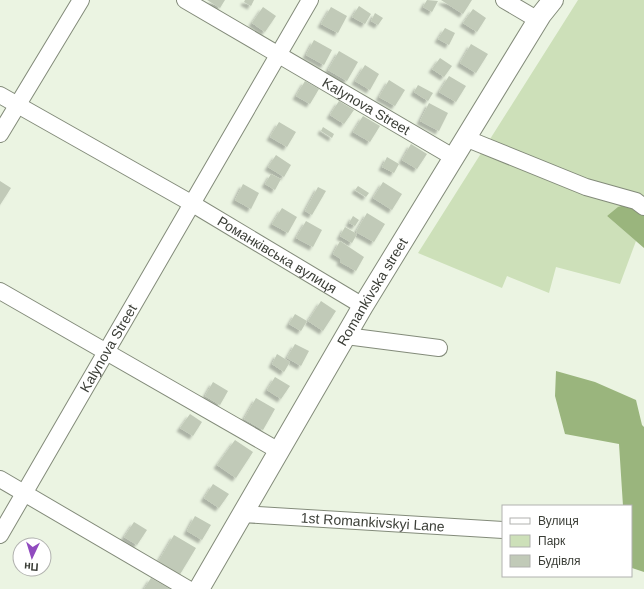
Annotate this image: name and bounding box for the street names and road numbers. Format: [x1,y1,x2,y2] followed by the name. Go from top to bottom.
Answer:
[319,74,413,138] street label: Kalynova Street
[215,213,340,297] street label: Романківська вулиця
[334,235,411,349] street label: Romankivska street
[77,301,140,395] street label: Kalynova Street
[300,510,445,534] street label: 1st Romankivskyi Lane

